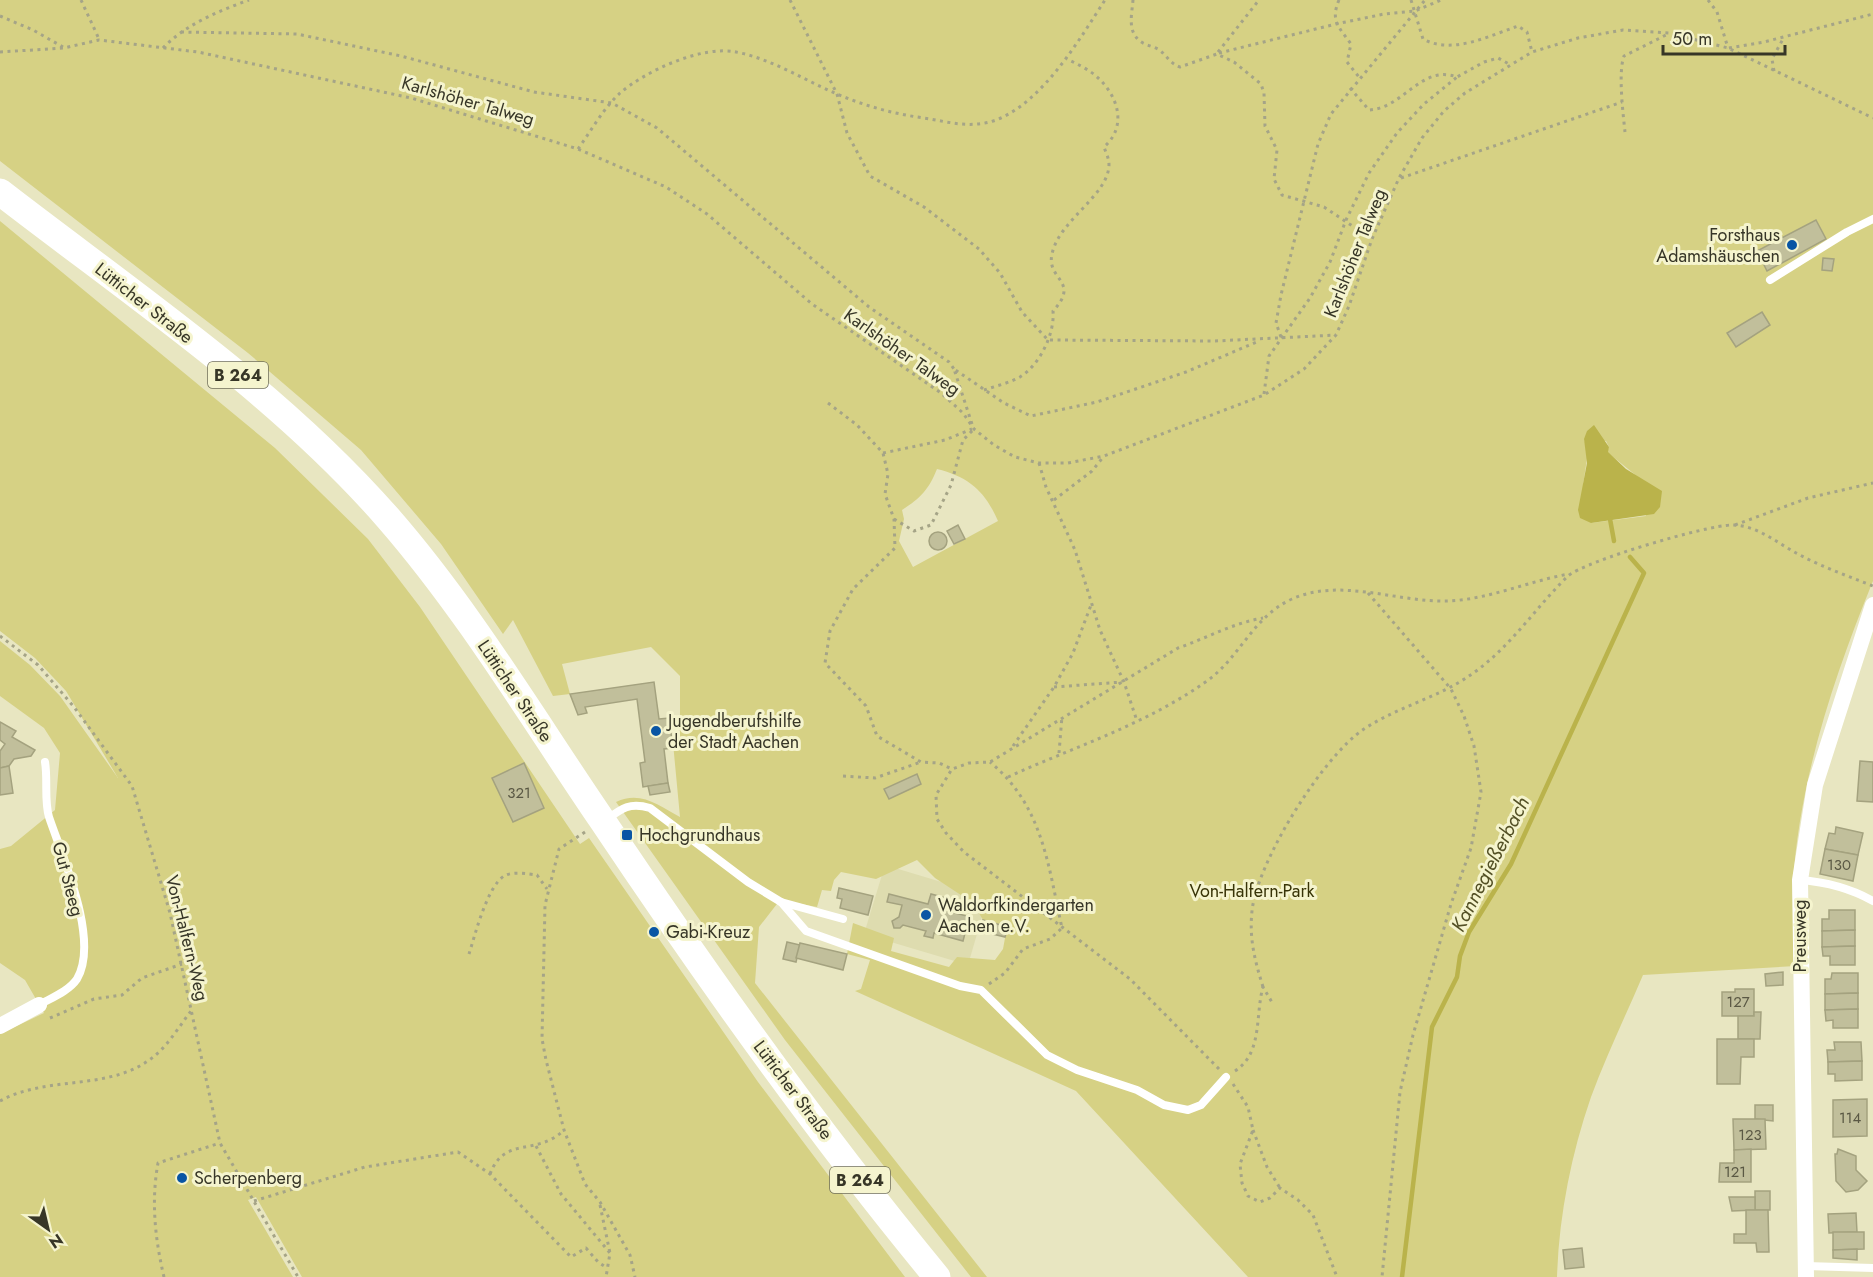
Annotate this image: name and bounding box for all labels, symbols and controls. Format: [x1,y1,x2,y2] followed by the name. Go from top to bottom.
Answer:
[1663,18,1784,56] scale bar
[1672,26,1712,52] text: 50 m
[399,70,537,132] street label: Karlshöher Talweg
[1317,185,1393,321] street label: Karlshöher Talweg
[1656,222,1780,269] place label: Forsthaus Adamshäuschen
[1785,238,1799,252] marker: Forsthaus Adamshäuschen
[89,256,199,350] street label: Lütticher Straße
[838,302,966,402] street label: Karlshöher Talweg
[208,362,268,388] road number: B 264
[471,635,559,747] street label: Lütticher Straße
[666,708,801,755] place label: Jugendberufshilfe der Stadt Aachen
[649,724,663,738] marker: Jugendberufshilfe der Stadt Aachen
[507,782,531,804] house number: 321
[1444,792,1537,937] water label: Kannegießerbach
[639,822,760,848] place label: Hochgrundhaus
[620,828,634,842] marker: Hochgrundhaus
[46,839,90,919] street label: Gut Steeg
[1827,854,1851,876] house number: 130
[159,872,215,1004] street label: Von-Halfern-Weg
[1189,878,1315,904] park label: Von-Halfern-Park
[938,892,1094,939] place label: Waldorfkindergarten Aachen e.V.
[1787,900,1813,972] street label: Preusweg
[919,908,933,922] marker: Waldorfkindergarten Aachen e.V.
[666,919,751,945] place label: Gabi-Kreuz
[647,925,661,939] marker: Gabi-Kreuz
[1726,991,1750,1013] house number: 127
[747,1035,839,1145] street label: Lütticher Straße
[1839,1107,1861,1129] house number: 114
[1738,1124,1762,1146] house number: 123
[1724,1161,1746,1183] house number: 121
[194,1165,302,1191] place label: Scherpenberg
[830,1167,890,1193] road number: B 264
[175,1171,189,1185] marker: Scherpenberg
[18,1199,78,1259] north arrow
[44,1228,68,1254] text: N

